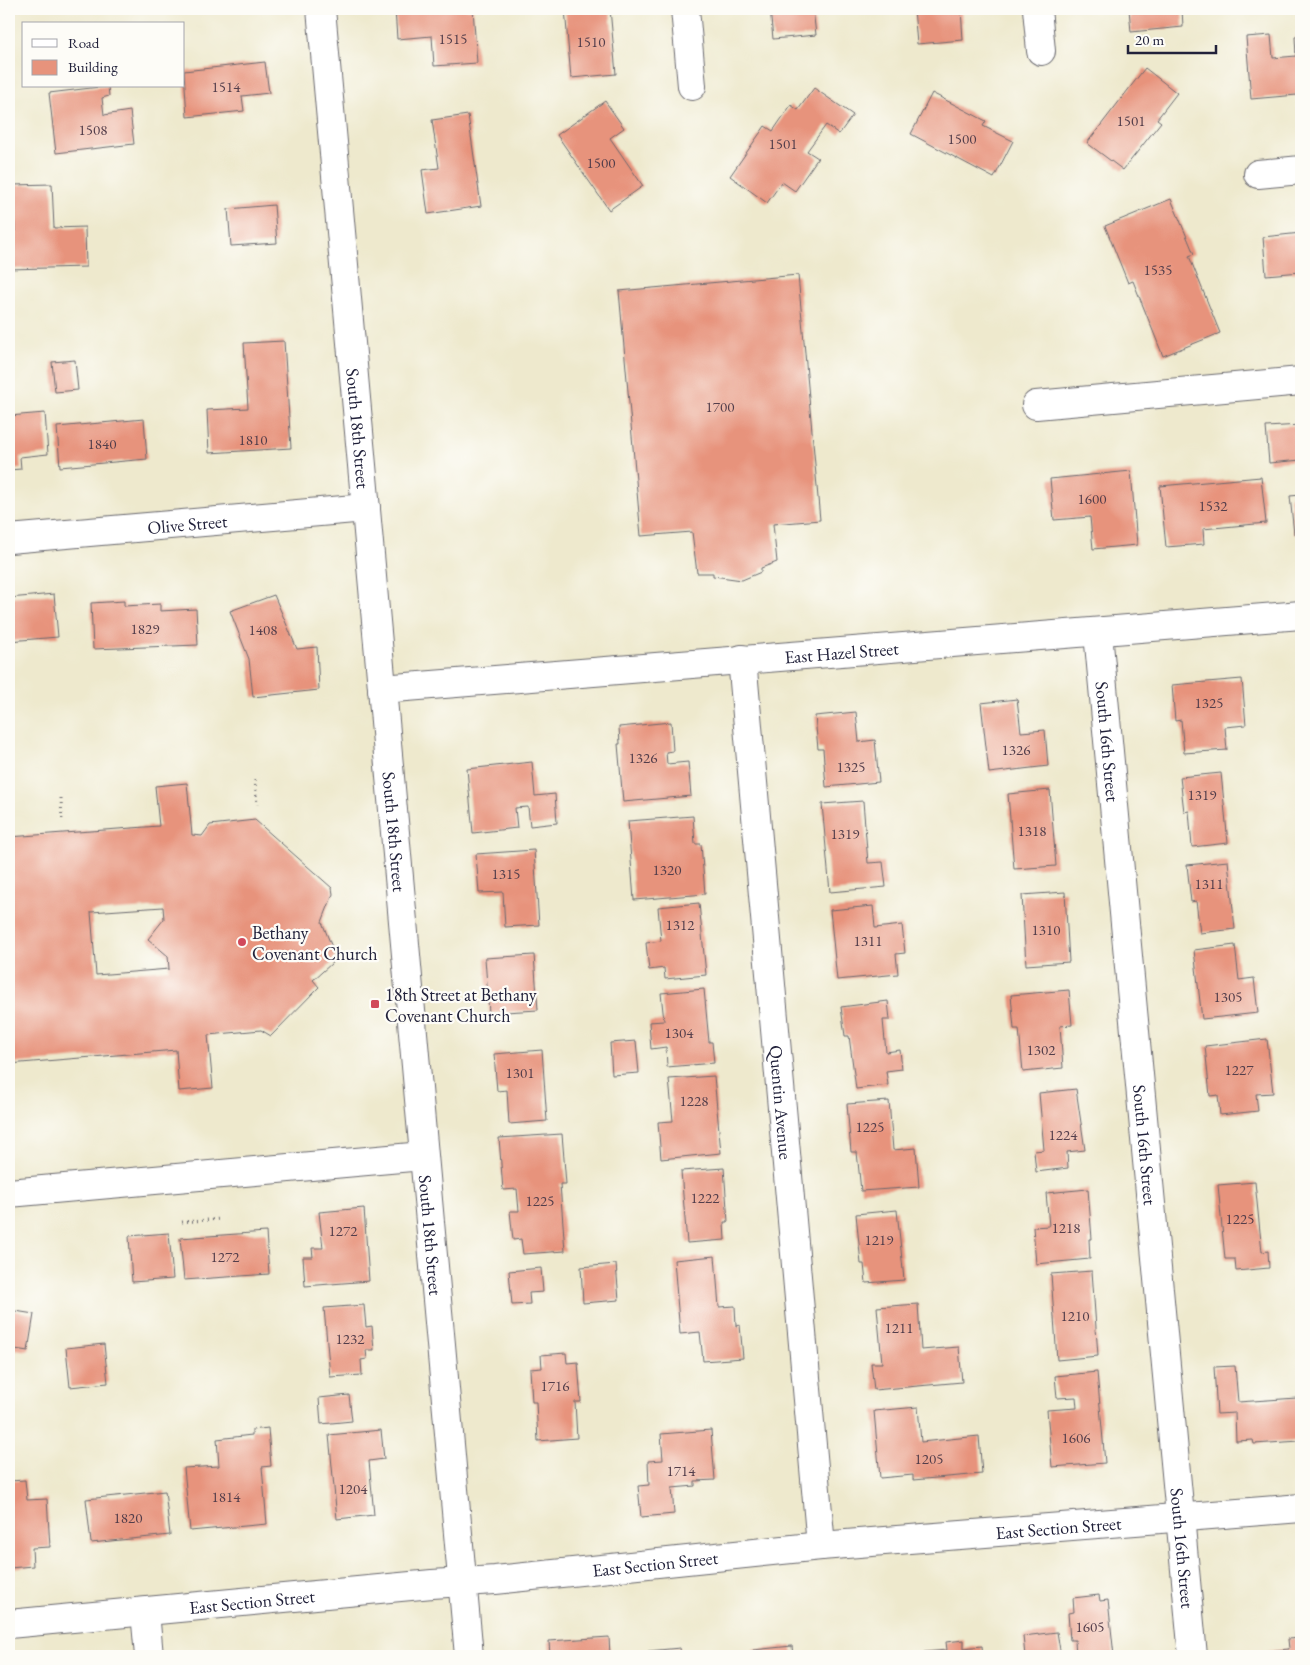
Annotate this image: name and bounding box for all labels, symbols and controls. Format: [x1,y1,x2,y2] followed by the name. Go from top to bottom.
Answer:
[22,22,185,88] legend
[1128,22,1215,54] scale bar
[439,29,467,48] house number: 1515
[1135,30,1164,49] text: 20 m
[577,32,605,51] house number: 1510
[68,33,100,52] text: Road
[68,57,118,76] text: Building
[212,77,241,96] house number: 1514
[1117,111,1145,130] house number: 1501
[79,120,107,139] house number: 1508
[948,129,976,148] house number: 1500
[769,134,797,153] house number: 1501
[587,153,615,172] house number: 1500
[1144,260,1172,279] house number: 1535
[342,367,376,490] street label: South 18th Street
[706,397,734,416] house number: 1700
[239,430,267,449] house number: 1810
[88,434,116,453] house number: 1840
[1078,489,1106,508] house number: 1600
[1199,496,1228,515] house number: 1532
[146,509,229,538] street label: Olive Street
[131,619,159,638] house number: 1829
[249,620,277,639] house number: 1408
[783,636,900,668] street label: East Hazel Street
[1091,680,1125,803] street label: South 16th Street
[1195,693,1223,712] house number: 1325
[1002,740,1030,759] house number: 1326
[629,748,657,767] house number: 1326
[837,757,865,776] house number: 1325
[378,771,412,893] street label: South 18th Street
[1188,785,1216,804] house number: 1319
[1018,821,1046,840] house number: 1318
[831,824,859,843] house number: 1319
[653,860,681,879] house number: 1320
[492,864,520,883] house number: 1315
[1195,874,1223,893] house number: 1311
[666,915,695,934] house number: 1312
[1032,920,1060,939] house number: 1310
[252,921,377,965] place label: Bethany Covenant Church
[854,931,882,950] house number: 1311
[236,936,248,948] marker: Bethany Covenant Church
[385,983,537,1027] place label: 18th Street at Bethany Covenant Church
[1214,987,1242,1006] house number: 1305
[369,998,381,1010] marker: 18th Street at Bethany Covenant Church
[665,1023,694,1042] house number: 1304
[1027,1040,1056,1059] house number: 1302
[765,1044,798,1160] street label: Quentin Avenue
[1225,1060,1254,1079] house number: 1227
[506,1063,534,1082] house number: 1301
[1128,1084,1163,1206] street label: South 16th Street
[680,1091,708,1110] house number: 1228
[856,1117,884,1136] house number: 1225
[1049,1125,1078,1144] house number: 1224
[414,1174,448,1297] street label: South 18th Street
[691,1188,720,1207] house number: 1222
[526,1191,554,1210] house number: 1225
[1226,1209,1254,1228] house number: 1225
[1052,1218,1080,1237] house number: 1218
[329,1221,358,1240] house number: 1272
[865,1230,893,1249] house number: 1219
[211,1247,240,1266] house number: 1272
[1061,1306,1089,1325] house number: 1210
[885,1318,913,1337] house number: 1211
[336,1329,365,1348] house number: 1232
[541,1376,569,1395] house number: 1716
[1062,1428,1090,1447] house number: 1606
[915,1449,943,1468] house number: 1205
[667,1461,696,1480] house number: 1714
[339,1479,368,1498] house number: 1204
[212,1487,241,1506] house number: 1814
[1166,1487,1200,1610] street label: South 16th Street
[114,1508,142,1527] house number: 1820
[995,1511,1123,1544] street label: East Section Street
[591,1545,719,1581] street label: East Section Street
[188,1584,316,1618] street label: East Section Street
[1076,1617,1104,1636] house number: 1605

